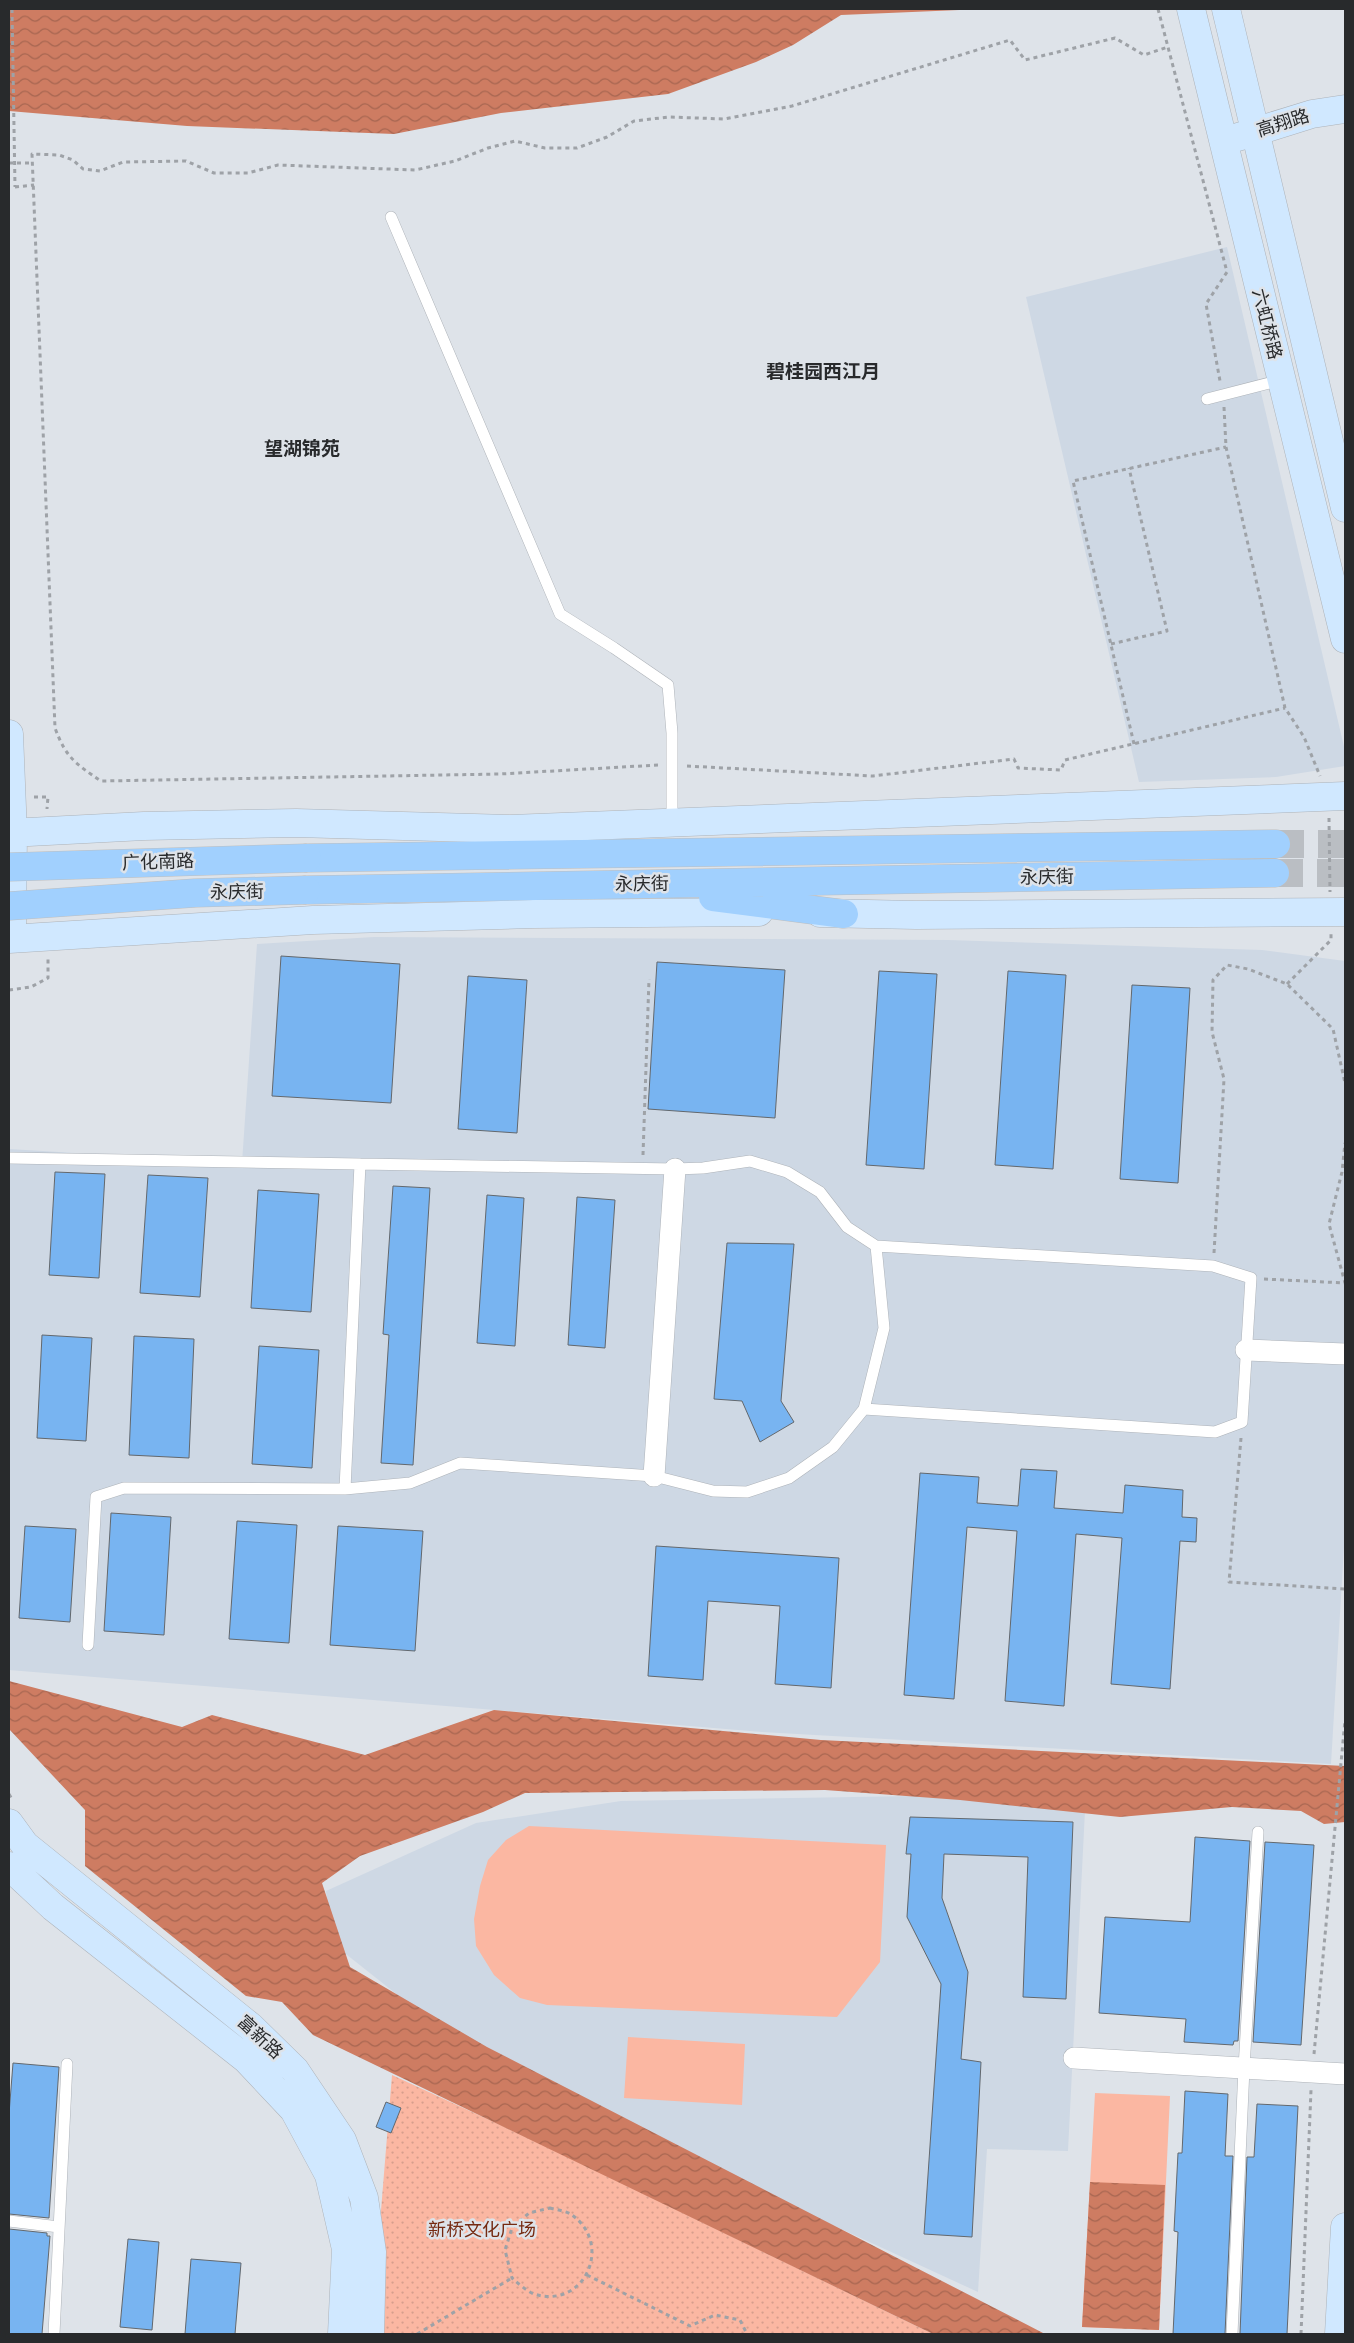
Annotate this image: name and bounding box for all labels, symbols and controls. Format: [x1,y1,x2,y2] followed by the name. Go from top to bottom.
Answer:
[1254,106,1312,140] street label: 高翔路
[1249,287,1285,361] street label: 六虹桥路
[766,361,880,382] district label: 碧桂园西江月
[264,438,340,459] district label: 望湖锦苑
[122,851,194,873] street label: 广化南路
[1020,867,1074,887] street label: 永庆街
[615,874,669,894] street label: 永庆街
[210,882,264,902] street label: 永庆街
[233,2011,287,2063] street label: 富新路
[428,2220,536,2240] park label: 新桥文化广场

